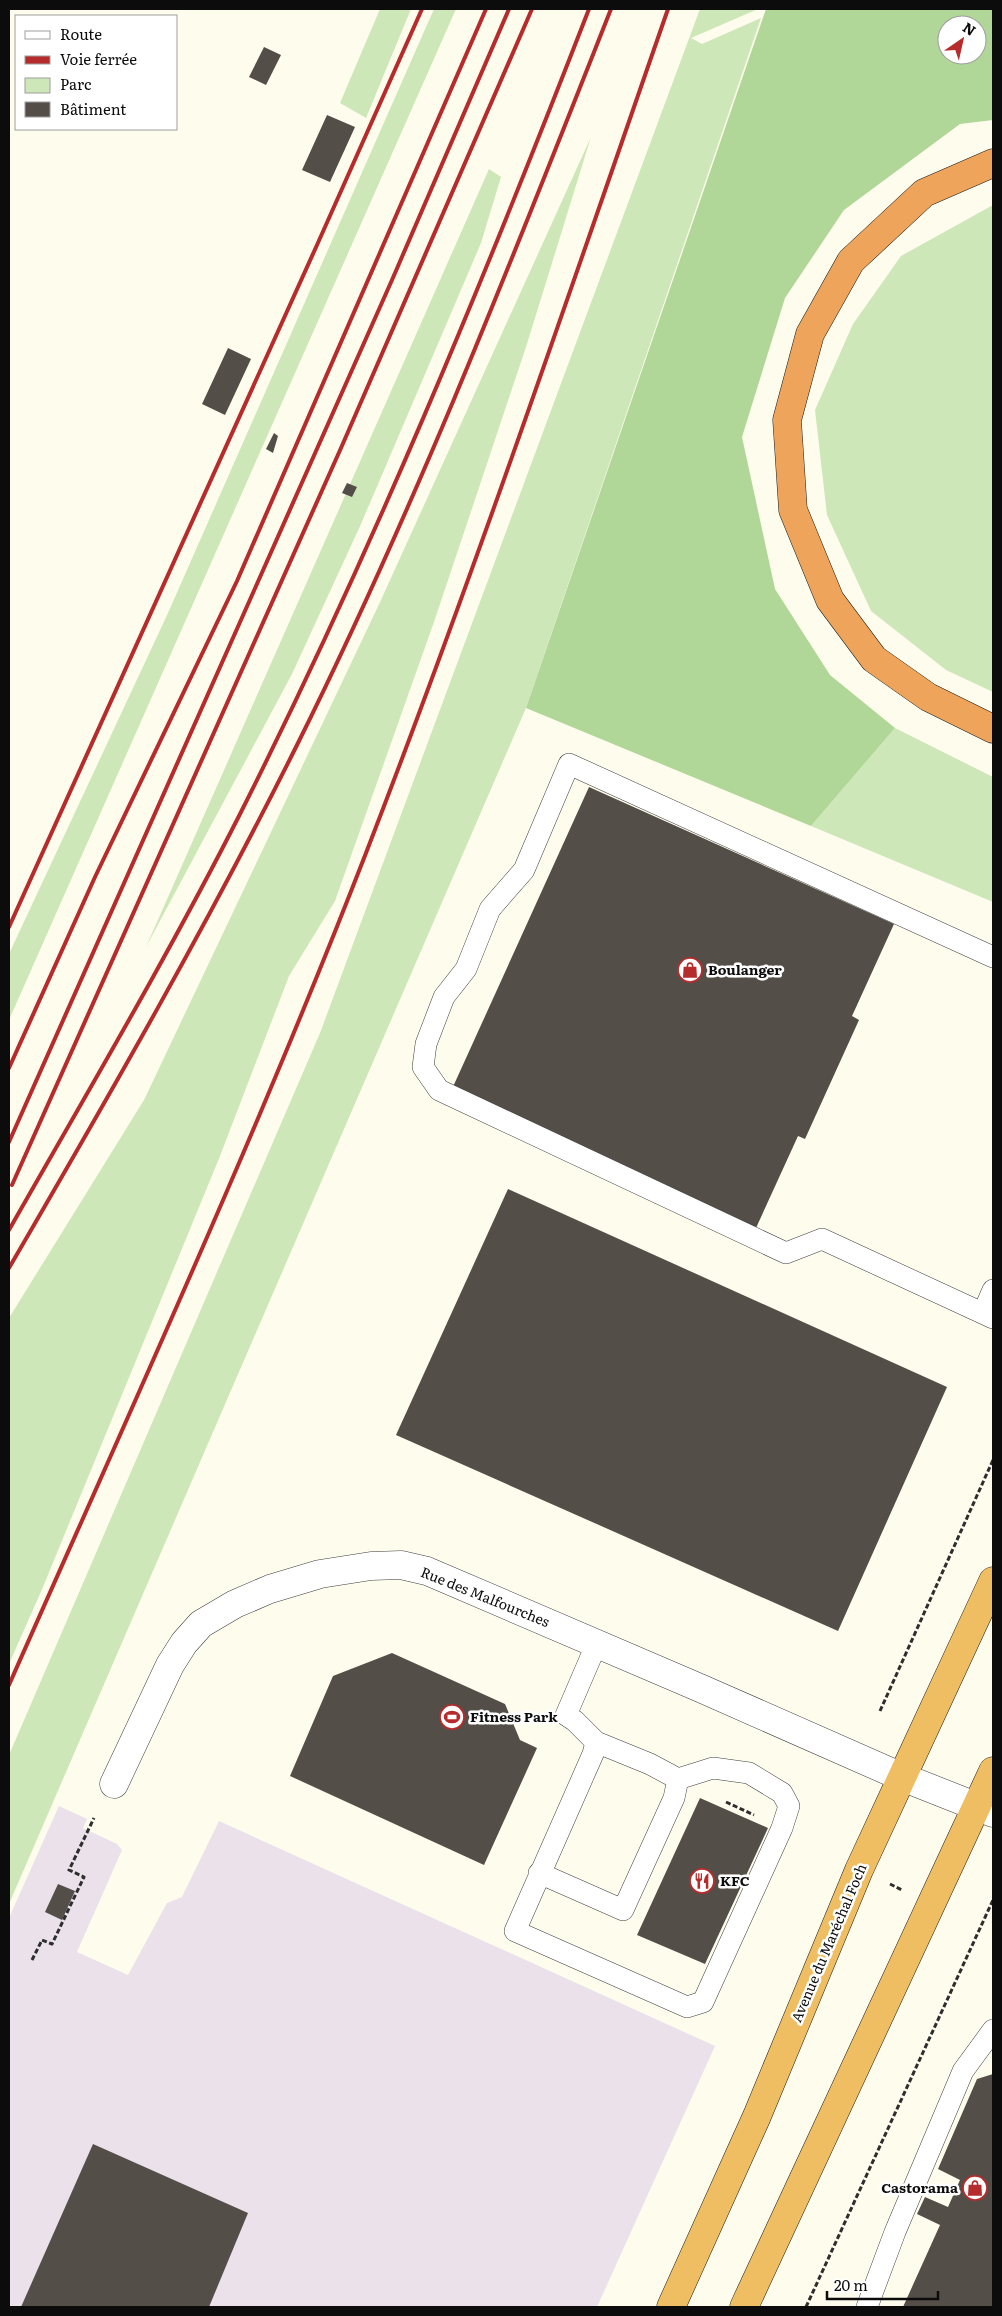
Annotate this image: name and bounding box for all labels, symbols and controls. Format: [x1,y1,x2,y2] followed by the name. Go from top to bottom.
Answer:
[15,15,178,130] legend
[937,15,987,65] north arrow
[959,17,980,40] text: N
[60,22,102,45] text: Route
[60,47,137,70] text: Voie ferrée
[60,72,92,95] text: Parc
[60,97,126,120] text: Bâtiment
[677,957,703,983] shop icon: Boulanger
[708,959,782,979] place label: Boulanger
[418,1561,553,1631] street label: Rue des Malfourches
[439,1704,465,1730] sports icon: Fitness Park
[470,1706,558,1726] place label: Fitness Park
[786,1860,871,2025] street label: Avenue du Maréchal Foch
[689,1868,715,1894] restaurant icon: KFC
[720,1870,750,1890] place label: KFC
[962,2175,988,2201] shop icon: Castorama
[881,2177,959,2197] place label: Castorama
[827,2268,938,2300] scale bar
[834,2273,868,2296] text: 20 m

